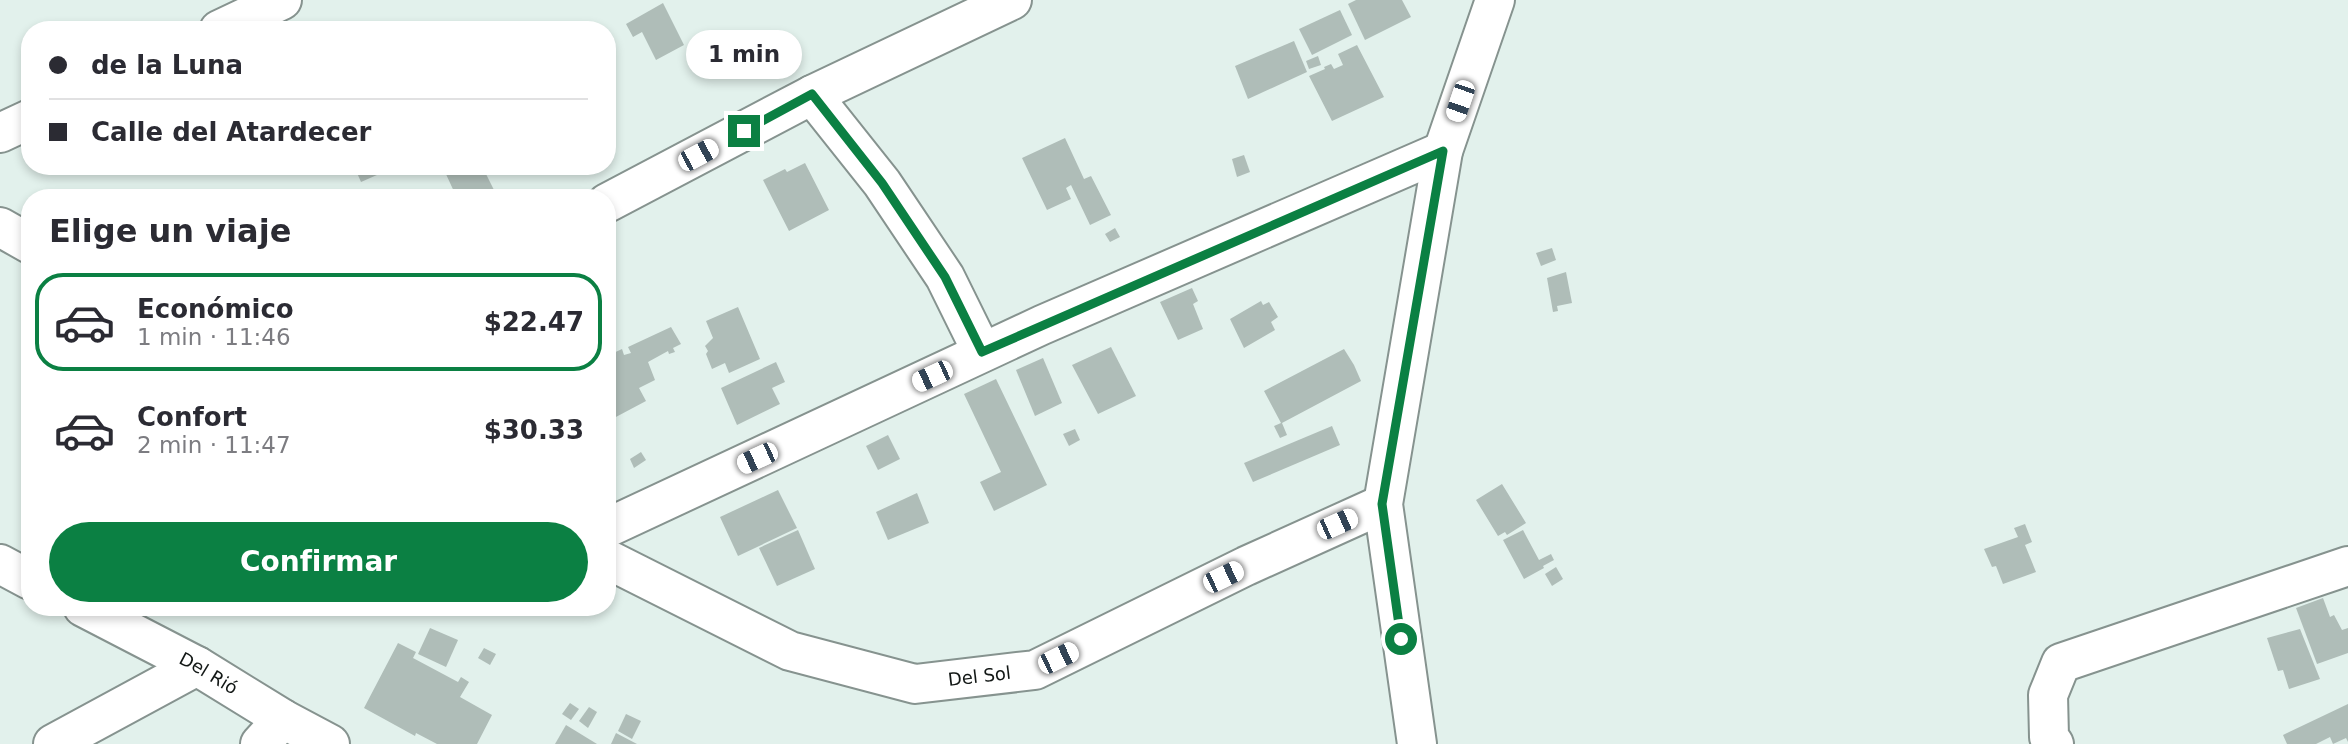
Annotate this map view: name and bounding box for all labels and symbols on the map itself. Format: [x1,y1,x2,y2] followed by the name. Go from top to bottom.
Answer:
[686,30,802,78] callout: 1 min
[1444,78,1477,124] car
[728,115,760,147] route end
[675,136,722,174] car
[909,358,956,394] car
[734,440,781,476] car
[1314,506,1361,542] car
[1200,558,1247,596] car
[1385,623,1417,655] route start
[1035,639,1082,677] car
[176,648,242,699] street label: Del Rió
[947,662,1012,690] street label: Del Sol

